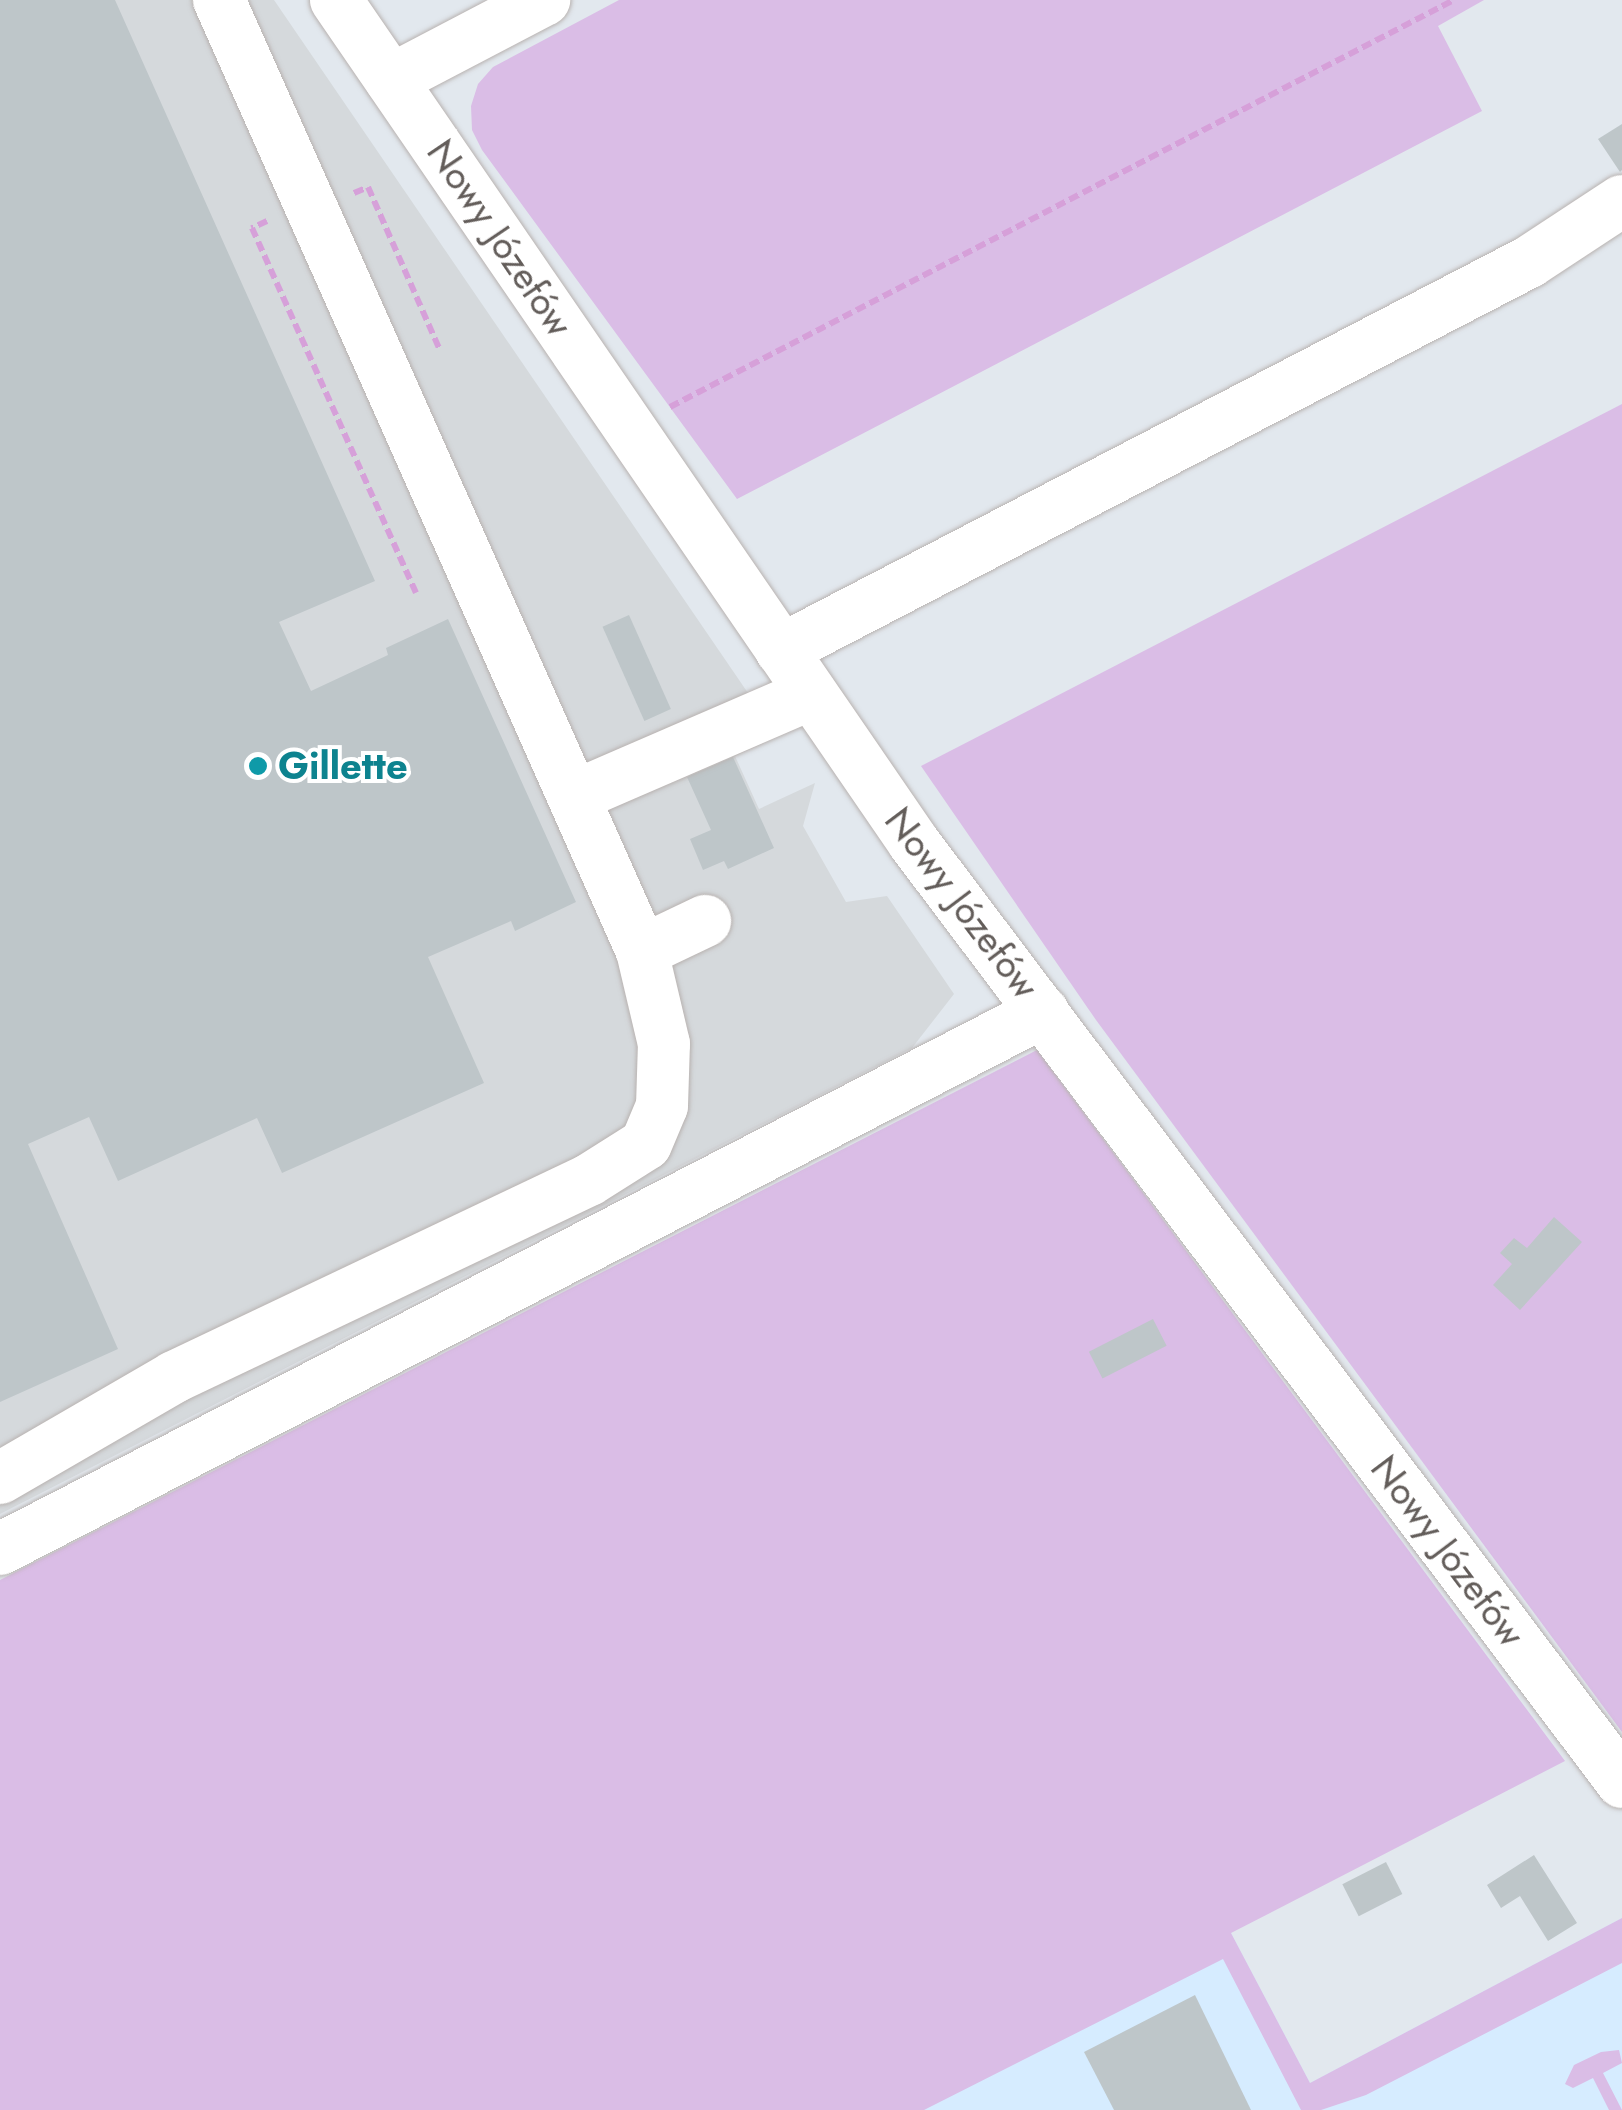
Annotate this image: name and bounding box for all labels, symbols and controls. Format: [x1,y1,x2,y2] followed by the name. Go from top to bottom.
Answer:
[418,131,582,345] street label: Nowy Józefów
[278,743,408,789] place label: Gillette
[247,755,269,777] marker: Gillette
[875,798,1049,1008] street label: Nowy Józefów
[1361,1446,1535,1656] street label: Nowy Józefów

